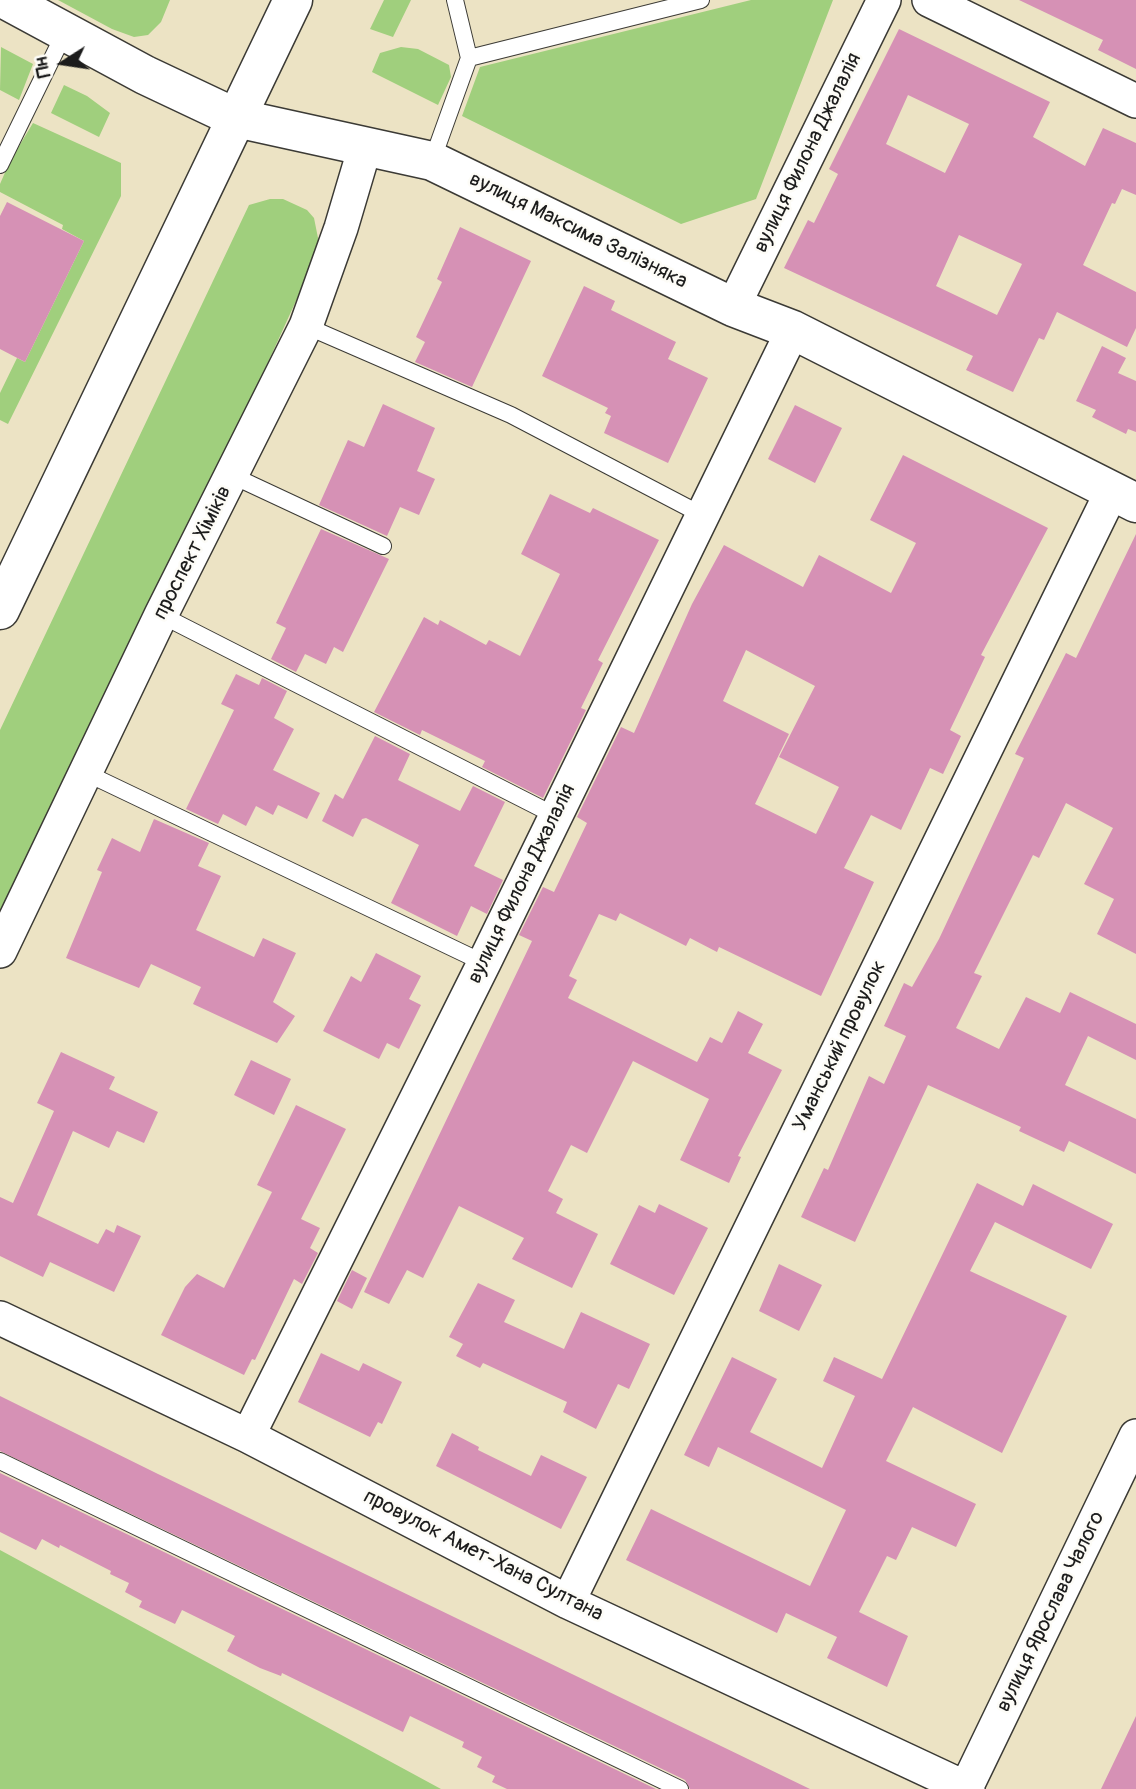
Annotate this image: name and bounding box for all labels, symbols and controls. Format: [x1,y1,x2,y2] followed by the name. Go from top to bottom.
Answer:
[28,28,98,98] north arrow
[749,49,867,257] street label: вулиця Филона Джалалія
[29,55,56,80] text: Пн
[465,167,691,295] street label: вулиця Максима Залізняка
[148,482,238,624] street label: проспект Хіміків
[463,780,581,988] street label: вулиця Филона Джалалія
[788,957,892,1135] street label: Уманський провулок
[359,1485,607,1627] street label: провулок Амет-Хана Султана
[991,1508,1111,1716] street label: вулиця Ярослава Чалого

